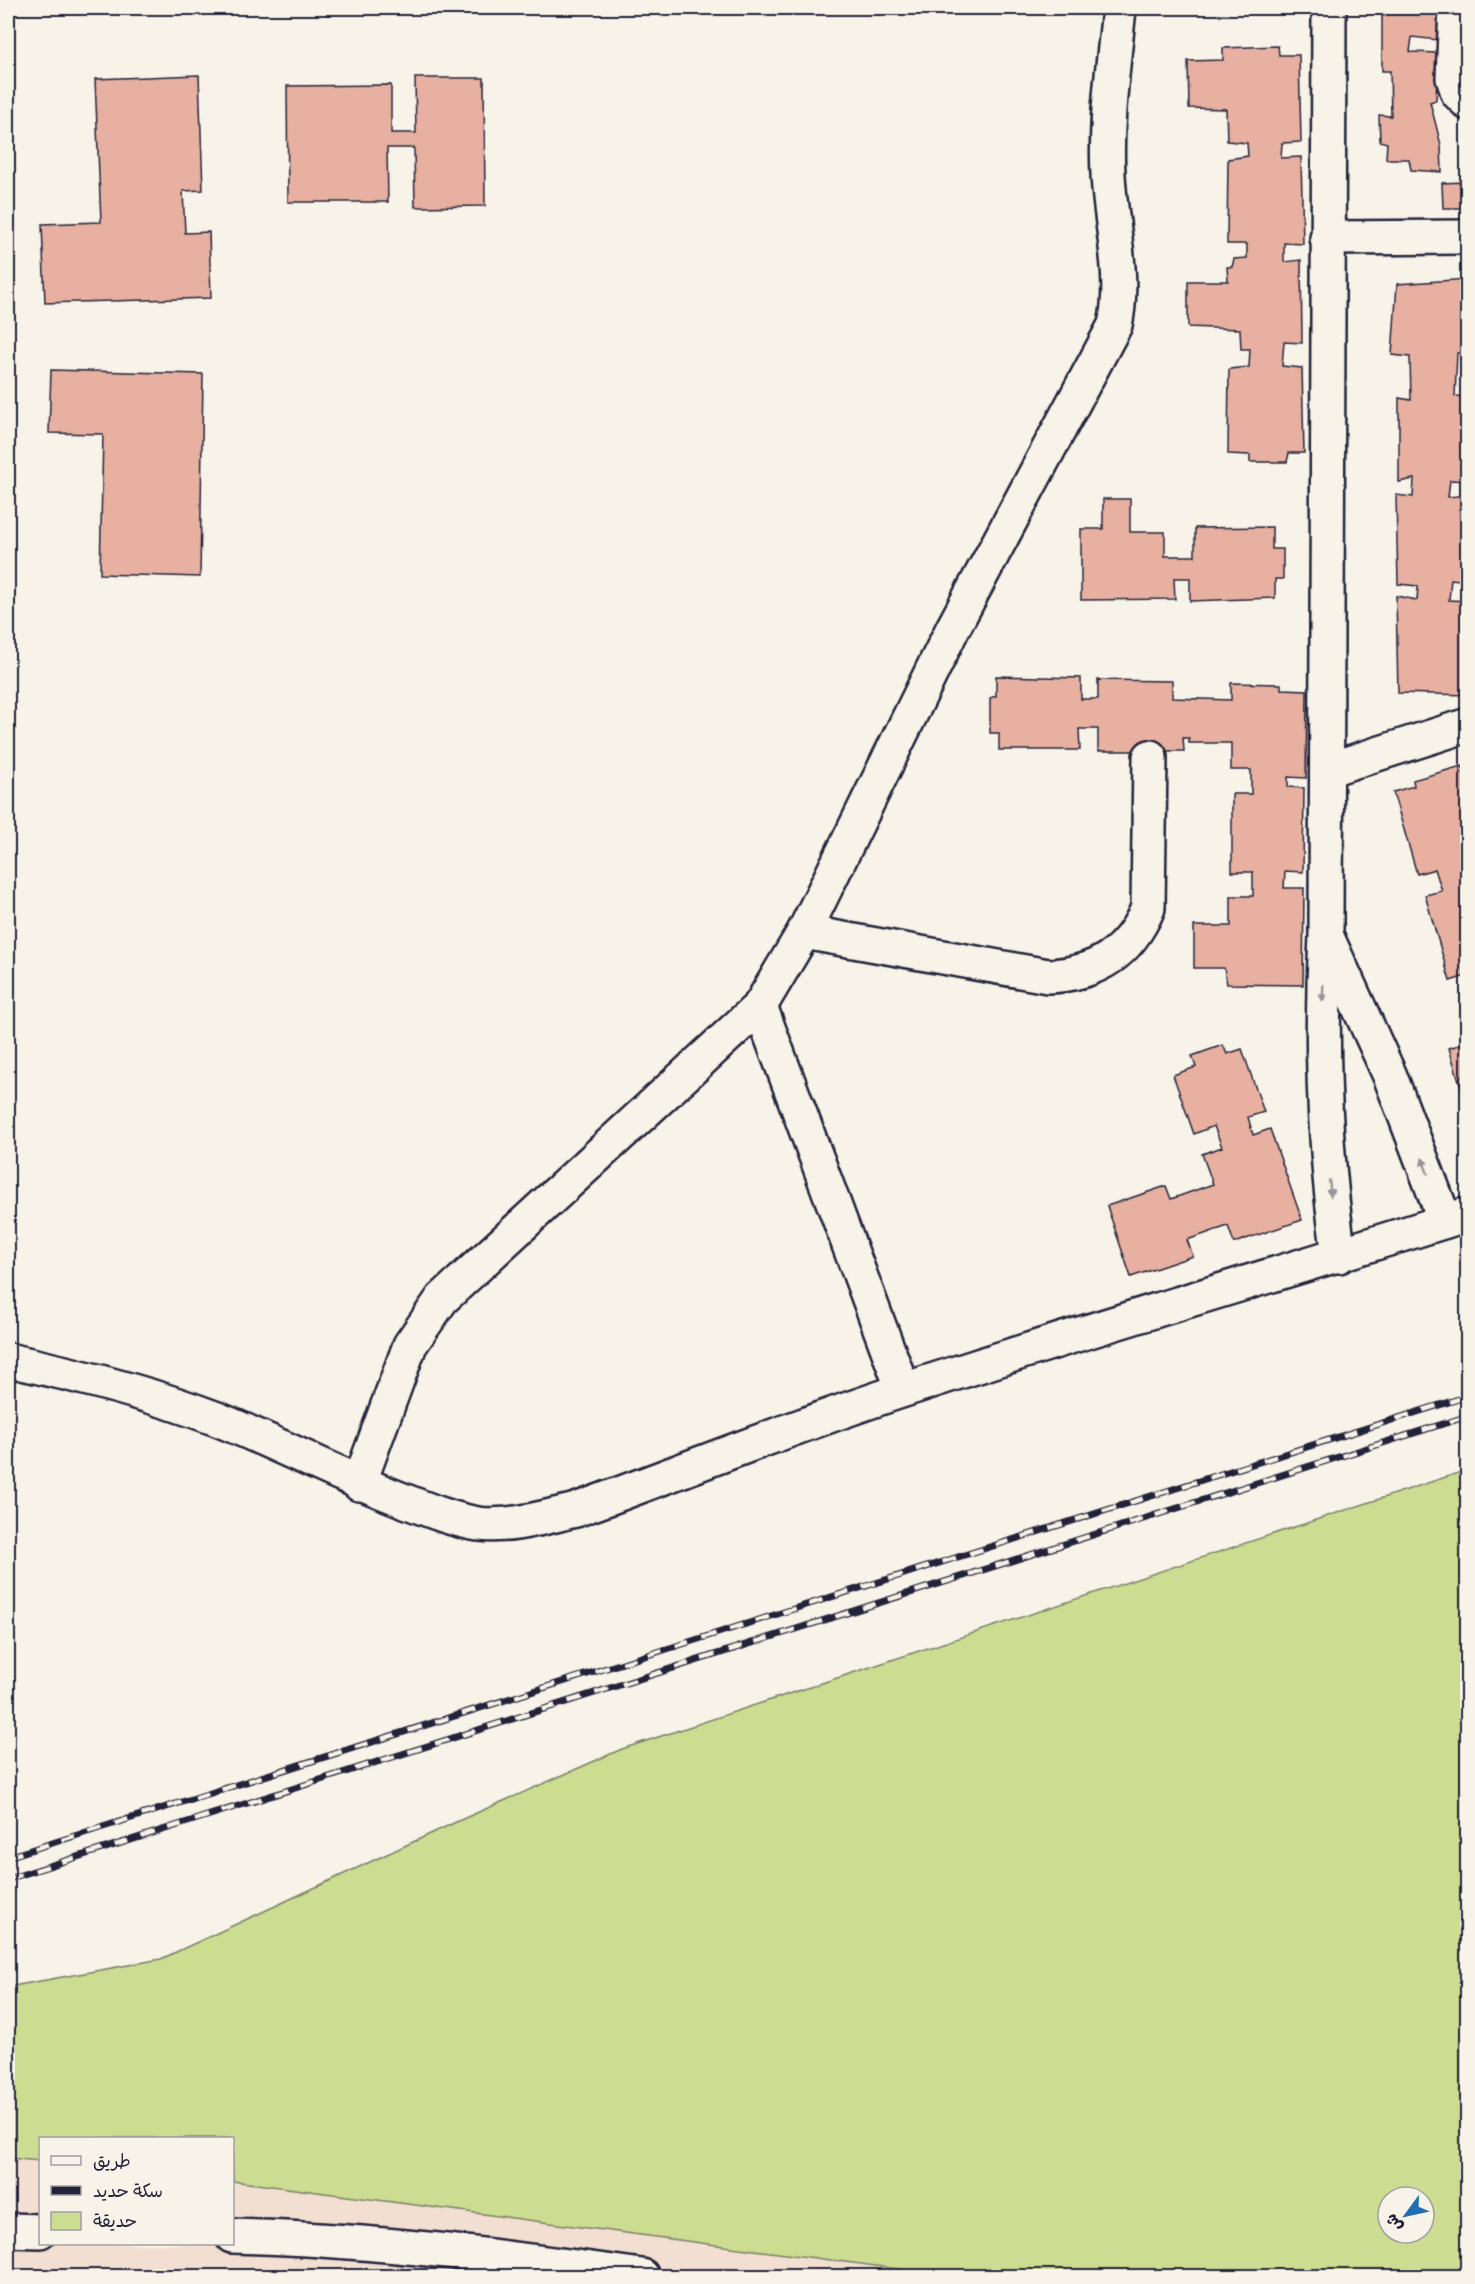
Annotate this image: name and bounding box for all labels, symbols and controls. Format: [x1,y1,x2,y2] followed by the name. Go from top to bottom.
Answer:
[1318,984,1328,1003] one-way arrow
[1420,1157,1430,1175] one-way arrow
[1325,1179,1335,1198] one-way arrow
[39,2137,234,2245] legend
[93,2151,131,2176] text: طريق
[93,2181,163,2206] text: سكة حديد
[1376,2185,1436,2245] north arrow
[1381,2208,1410,2235] text: ش
[93,2211,137,2236] text: حديقة

